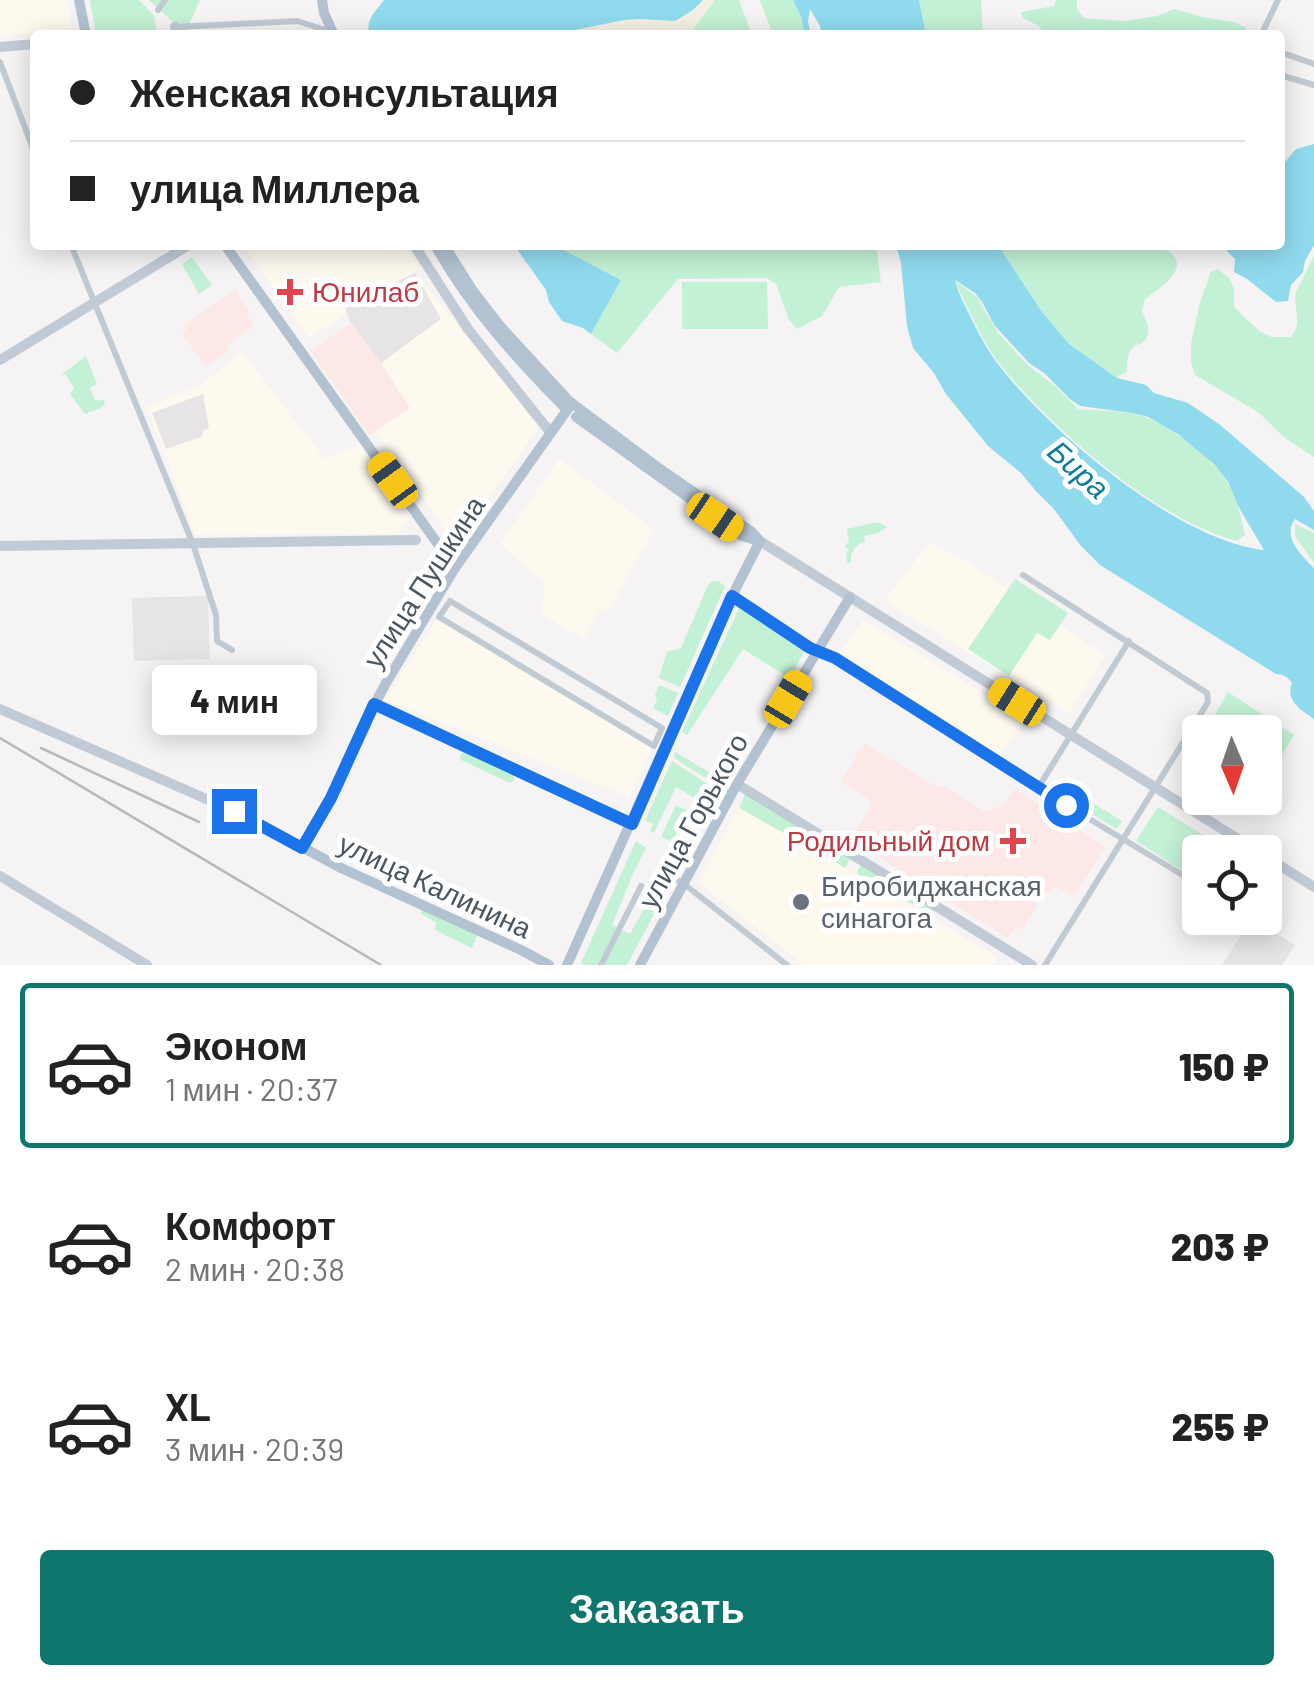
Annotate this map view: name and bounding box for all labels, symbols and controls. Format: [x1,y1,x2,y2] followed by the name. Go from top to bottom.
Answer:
[130,69,559,115] text: Женская консультация
[130,165,419,211] text: улица Миллера
[312,274,419,308] place label: Юнилаб
[277,279,303,305] marker: Юнилаб
[1041,432,1117,505] water label: Бира
[363,447,423,513] car
[682,488,748,546] car
[355,489,492,674] street label: улица Пушкина
[152,666,316,736] callout: 4 мин
[760,666,816,732] car
[984,673,1050,731] car
[190,681,279,719] text: 4 мин
[1182,715,1282,815] north arrow
[1182,715,1282,935] map controls
[630,727,754,914] street label: улица Горького
[1044,783,1089,828] route start
[212,789,257,834] route end
[787,823,990,857] place label: Родильный дом
[334,826,538,945] street label: улица Калинина
[1000,828,1026,854] marker: Родильный дом
[1182,835,1282,935] button: locate
[821,868,1042,934] place label: Биробиджанская синагога
[790,891,812,913] marker: Биробиджанская синагога
[45,1021,135,1111] icon: car
[165,1022,308,1068] text: Эконом
[1179,1043,1269,1089] text: 150 ₽
[165,1069,337,1107] text: 1 мин · 20:37
[45,1201,135,1291] icon: car
[165,1202,336,1248] text: Комфорт
[1171,1223,1269,1269] text: 203 ₽
[165,1249,345,1287] text: 2 мин · 20:38
[45,1381,135,1471] icon: car
[165,1383,211,1429] text: XL
[1172,1403,1269,1449] text: 255 ₽
[165,1429,344,1467] text: 3 мин · 20:39
[40,1550,1274,1665] button: Заказать

